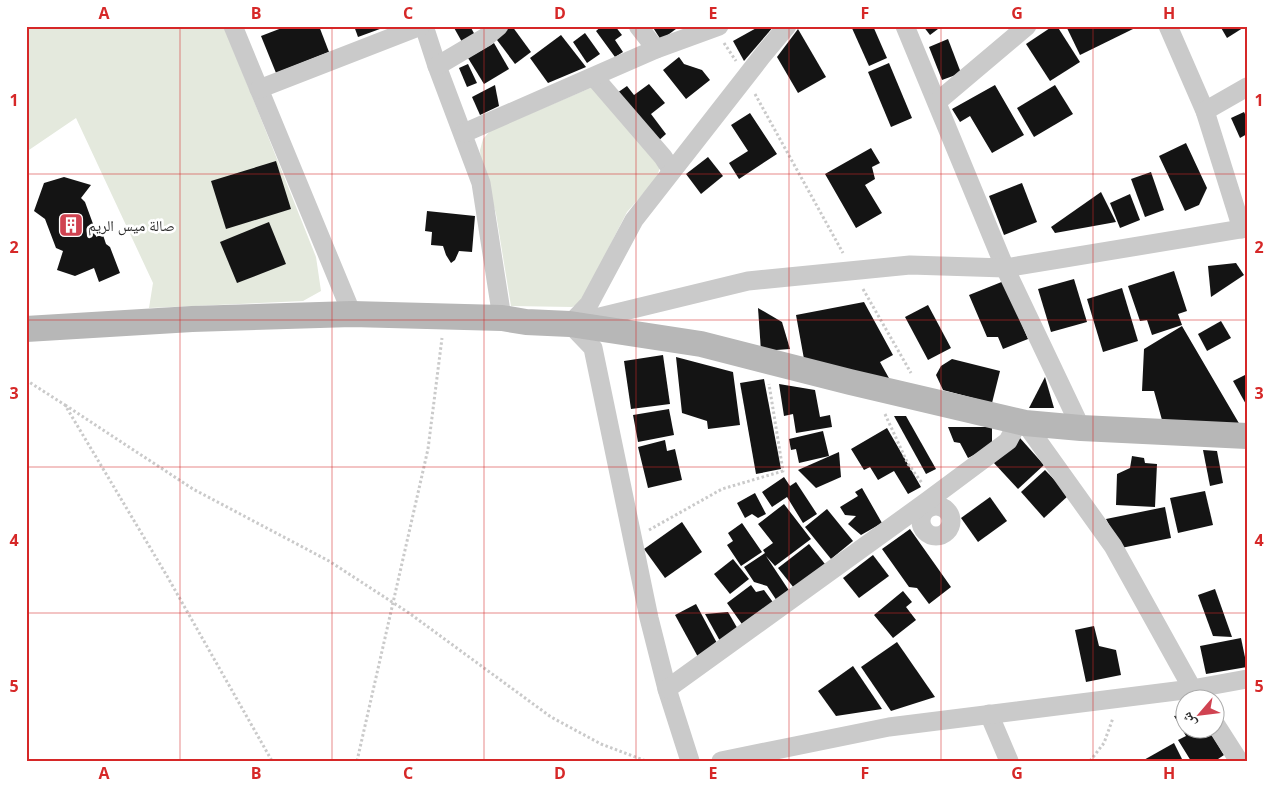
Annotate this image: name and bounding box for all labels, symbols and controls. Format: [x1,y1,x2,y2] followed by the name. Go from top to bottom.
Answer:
[98,2,110,24] text: A
[251,2,261,24] text: B
[403,2,413,24] text: C
[554,2,566,24] text: D
[709,2,718,24] text: E
[861,2,869,24] text: F
[1011,2,1023,24] text: G
[1163,2,1175,24] text: H
[9,89,19,111] text: 1
[1254,89,1264,111] text: 1
[58,212,84,238] building icon: صالة ميس الريم
[88,215,175,236] place label: صالة ميس الريم
[9,236,19,258] text: 2
[1254,236,1264,258] text: 2
[9,382,19,404] text: 3
[1254,382,1264,404] text: 3
[9,529,19,551] text: 4
[1254,529,1264,551] text: 4
[9,675,19,697] text: 5
[1254,675,1264,697] text: 5
[1176,690,1226,740] north arrow
[1176,709,1200,731] text: ش
[98,762,110,784] text: A
[251,762,261,784] text: B
[403,762,413,784] text: C
[554,762,566,784] text: D
[709,762,718,784] text: E
[861,762,869,784] text: F
[1011,762,1023,784] text: G
[1163,762,1175,784] text: H

